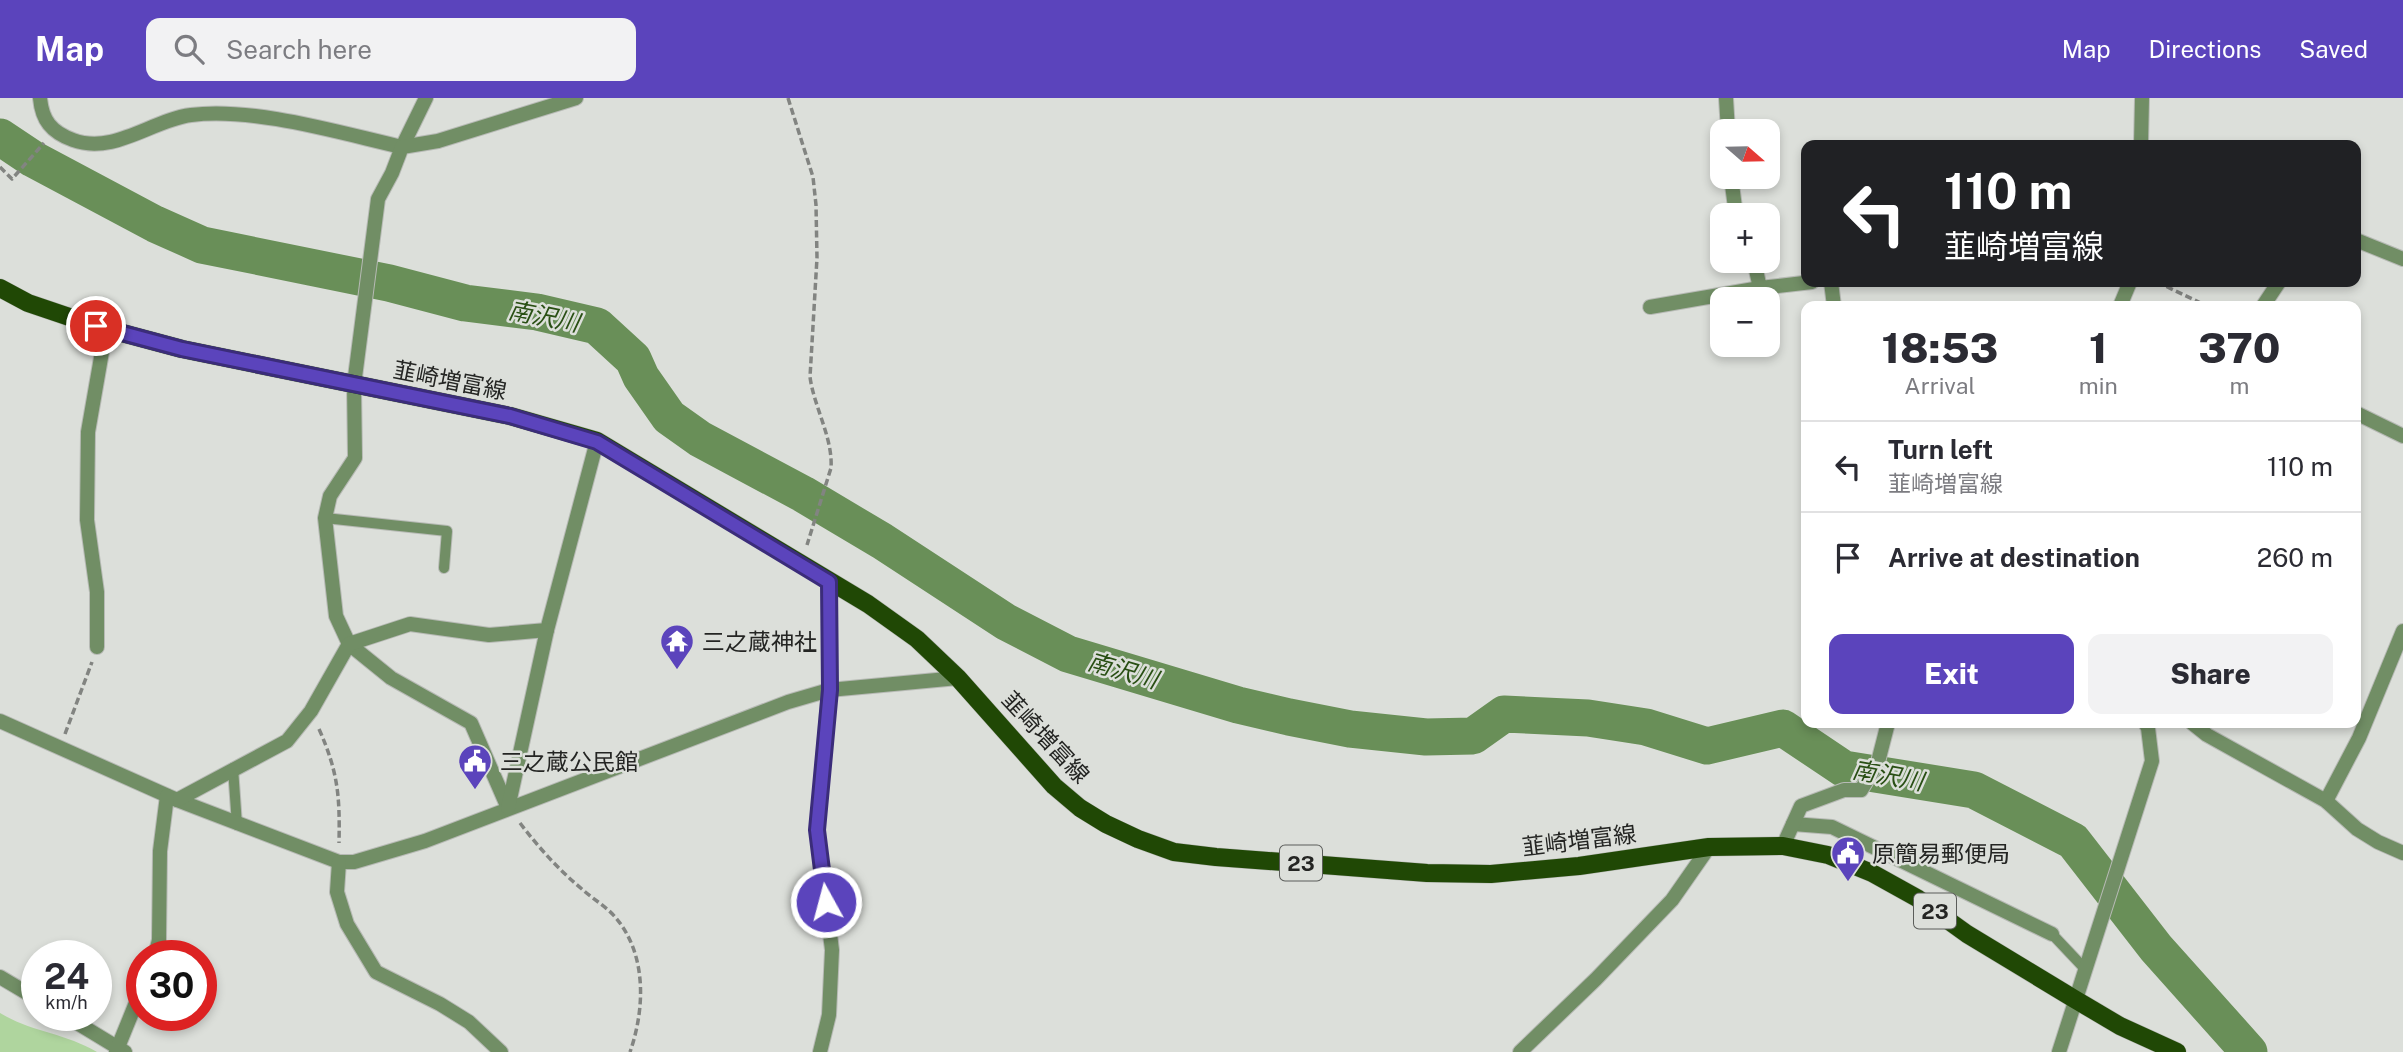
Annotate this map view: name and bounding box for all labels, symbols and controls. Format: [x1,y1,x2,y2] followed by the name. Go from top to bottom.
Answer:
[146,18,636,81] search box
[35,30,104,68] text: Map
[170,30,208,68] icon: search
[226,34,372,65] text: Search here
[2062,35,2111,63] text: Map
[2149,35,2261,63] text: Directions
[2299,35,2368,63] text: Saved
[1710,119,1780,189] north arrow
[1710,119,1780,357] map controls
[1944,162,2072,220] text: 110 m
[1829,168,1920,259] icon: left
[1710,203,1780,273] button: +
[1944,228,2104,265] text: 韮崎増富線
[1710,287,1780,357] button: −
[506,295,585,337] water label: 南沢川
[66,296,126,356] pin
[77,307,115,345] icon: arrive
[1881,323,1998,372] text: 18:53
[2089,323,2107,372] text: 1
[2198,323,2280,372] text: 370
[391,356,509,404] street label: 韮崎増富線
[1904,372,1975,399] text: Arrival
[2079,372,2118,399] text: min
[2229,372,2249,399] text: m
[1888,434,1993,465] text: Turn left
[1829,448,1867,486] icon: left
[2267,451,2333,482] text: 110 m
[1888,470,2003,497] text: 韮崎増富線
[1829,539,1867,577] icon: arrive
[1888,542,2140,573] text: Arrive at destination
[2257,542,2333,573] text: 260 m
[658,622,696,671] temple icon: 三之蔵神社
[702,628,817,655] place label: 三之蔵神社
[1829,634,2074,714] button: Exit
[2088,634,2333,714] button: Share
[1085,647,1164,694] water label: 南沢川
[997,686,1095,788] street label: 韮崎増富線
[456,742,494,791] public building icon: 三之蔵公民館
[500,748,638,775] place label: 三之蔵公民館
[1850,755,1929,796] water label: 南沢川
[1520,820,1638,860] street label: 韮崎増富線
[1829,834,1867,883] public building icon: 原簡易郵便局
[1872,840,2010,867] place label: 原簡易郵便局
[1280,846,1322,880] road number: 23
[789,865,863,939] position arrow
[1914,894,1956,928] road number: 23
[126,940,217,1031] speed limit sign: 30
[44,956,89,997] text: 24
[45,992,88,1013] text: km/h

